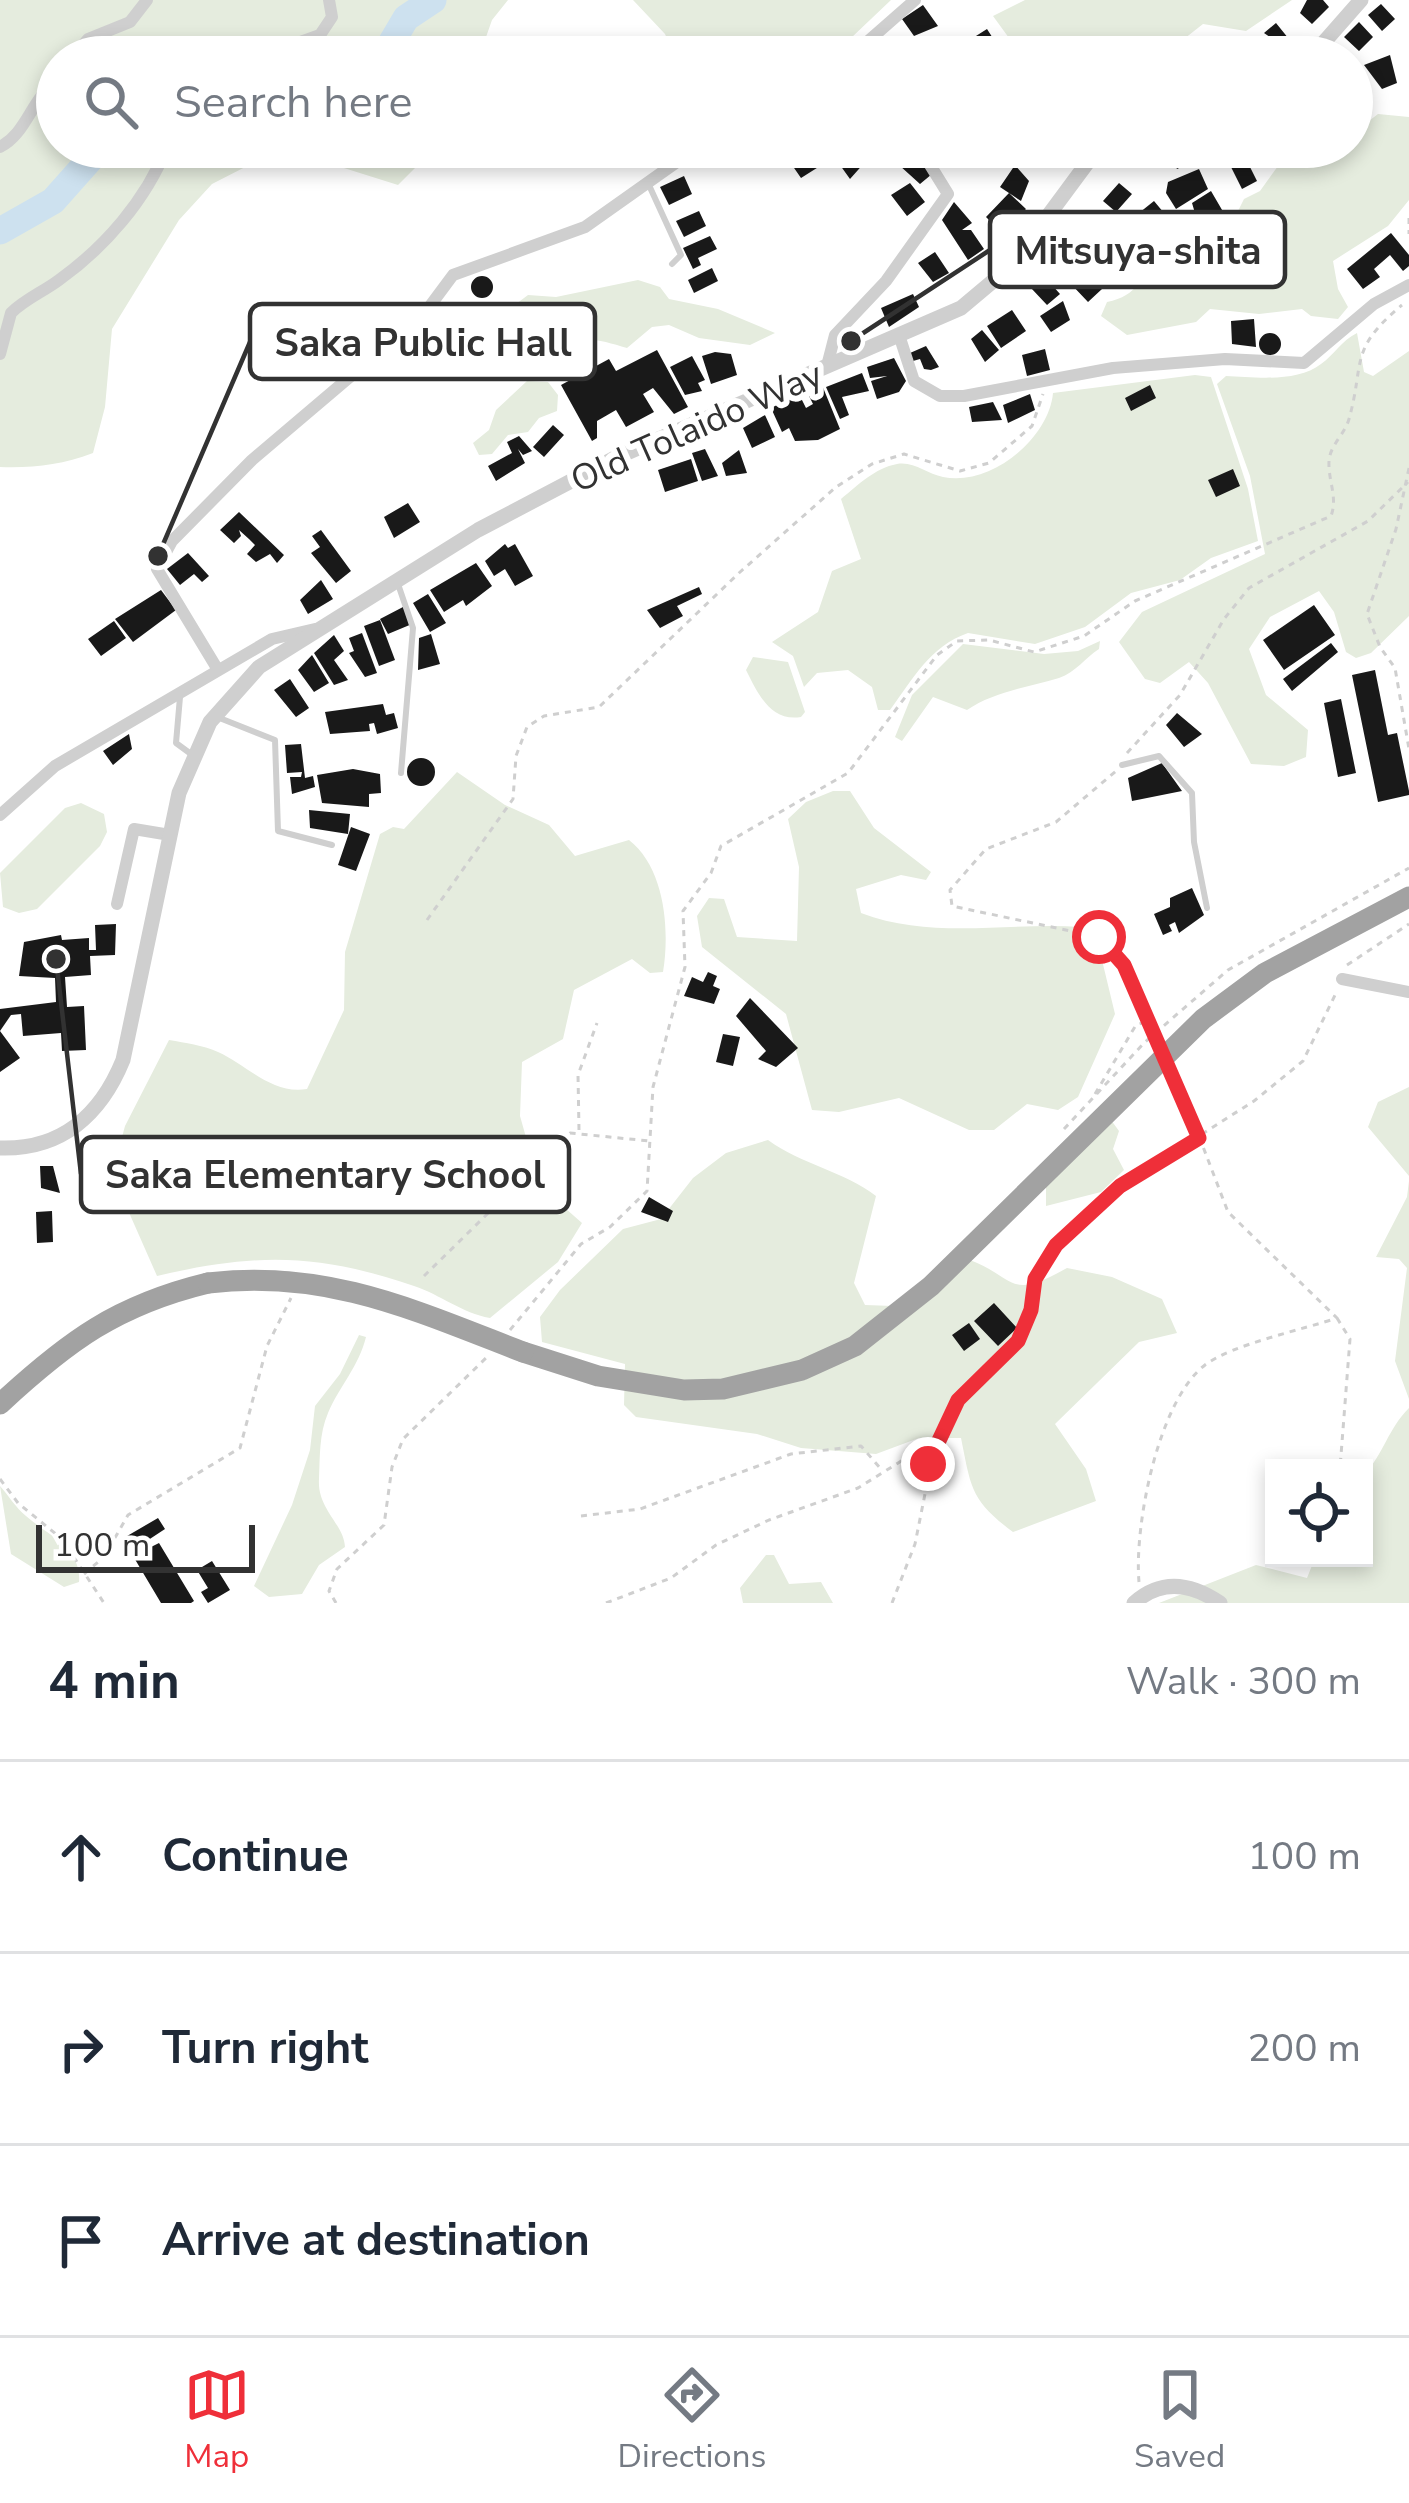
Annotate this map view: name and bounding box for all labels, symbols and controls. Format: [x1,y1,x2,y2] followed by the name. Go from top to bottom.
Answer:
[36,36,1373,168] search box
[78,69,144,135] icon: search
[174,72,413,133] text: Search here
[990,212,1285,287] callout: Mitsuya-shita
[1014,225,1262,278] text: Mitsuya-shita
[250,304,595,379] callout: Saka Public Hall
[274,317,572,370] text: Saka Public Hall
[563,350,831,505] street label: Old Tolaido Way
[1072,910,1126,964] route start
[81,1137,569,1212] callout: Saka Elementary School
[105,1149,546,1202] text: Saka Elementary School
[901,1437,955,1491] route end
[1265,1459,1373,1567] map controls
[1265,1459,1373,1567] button: locate
[36,1519,255,1572] scale bar
[54,1523,150,1568] text: 100 m
[48,1646,180,1716] text: 4 min
[1126,1655,1361,1708] text: Walk · 300 m
[48,1824,114,1890] icon: ahead
[162,1826,349,1887] text: Continue
[1247,1830,1361,1883] text: 100 m
[48,2016,114,2082] icon: right
[162,2018,369,2079] text: Turn right
[1247,2022,1361,2075] text: 200 m
[48,2208,114,2274] icon: arrive
[162,2210,590,2271] text: Arrive at destination
[184,2362,250,2479] tab: Map
[618,2362,766,2479] tab: Directions
[1134,2362,1225,2479] tab: Saved

